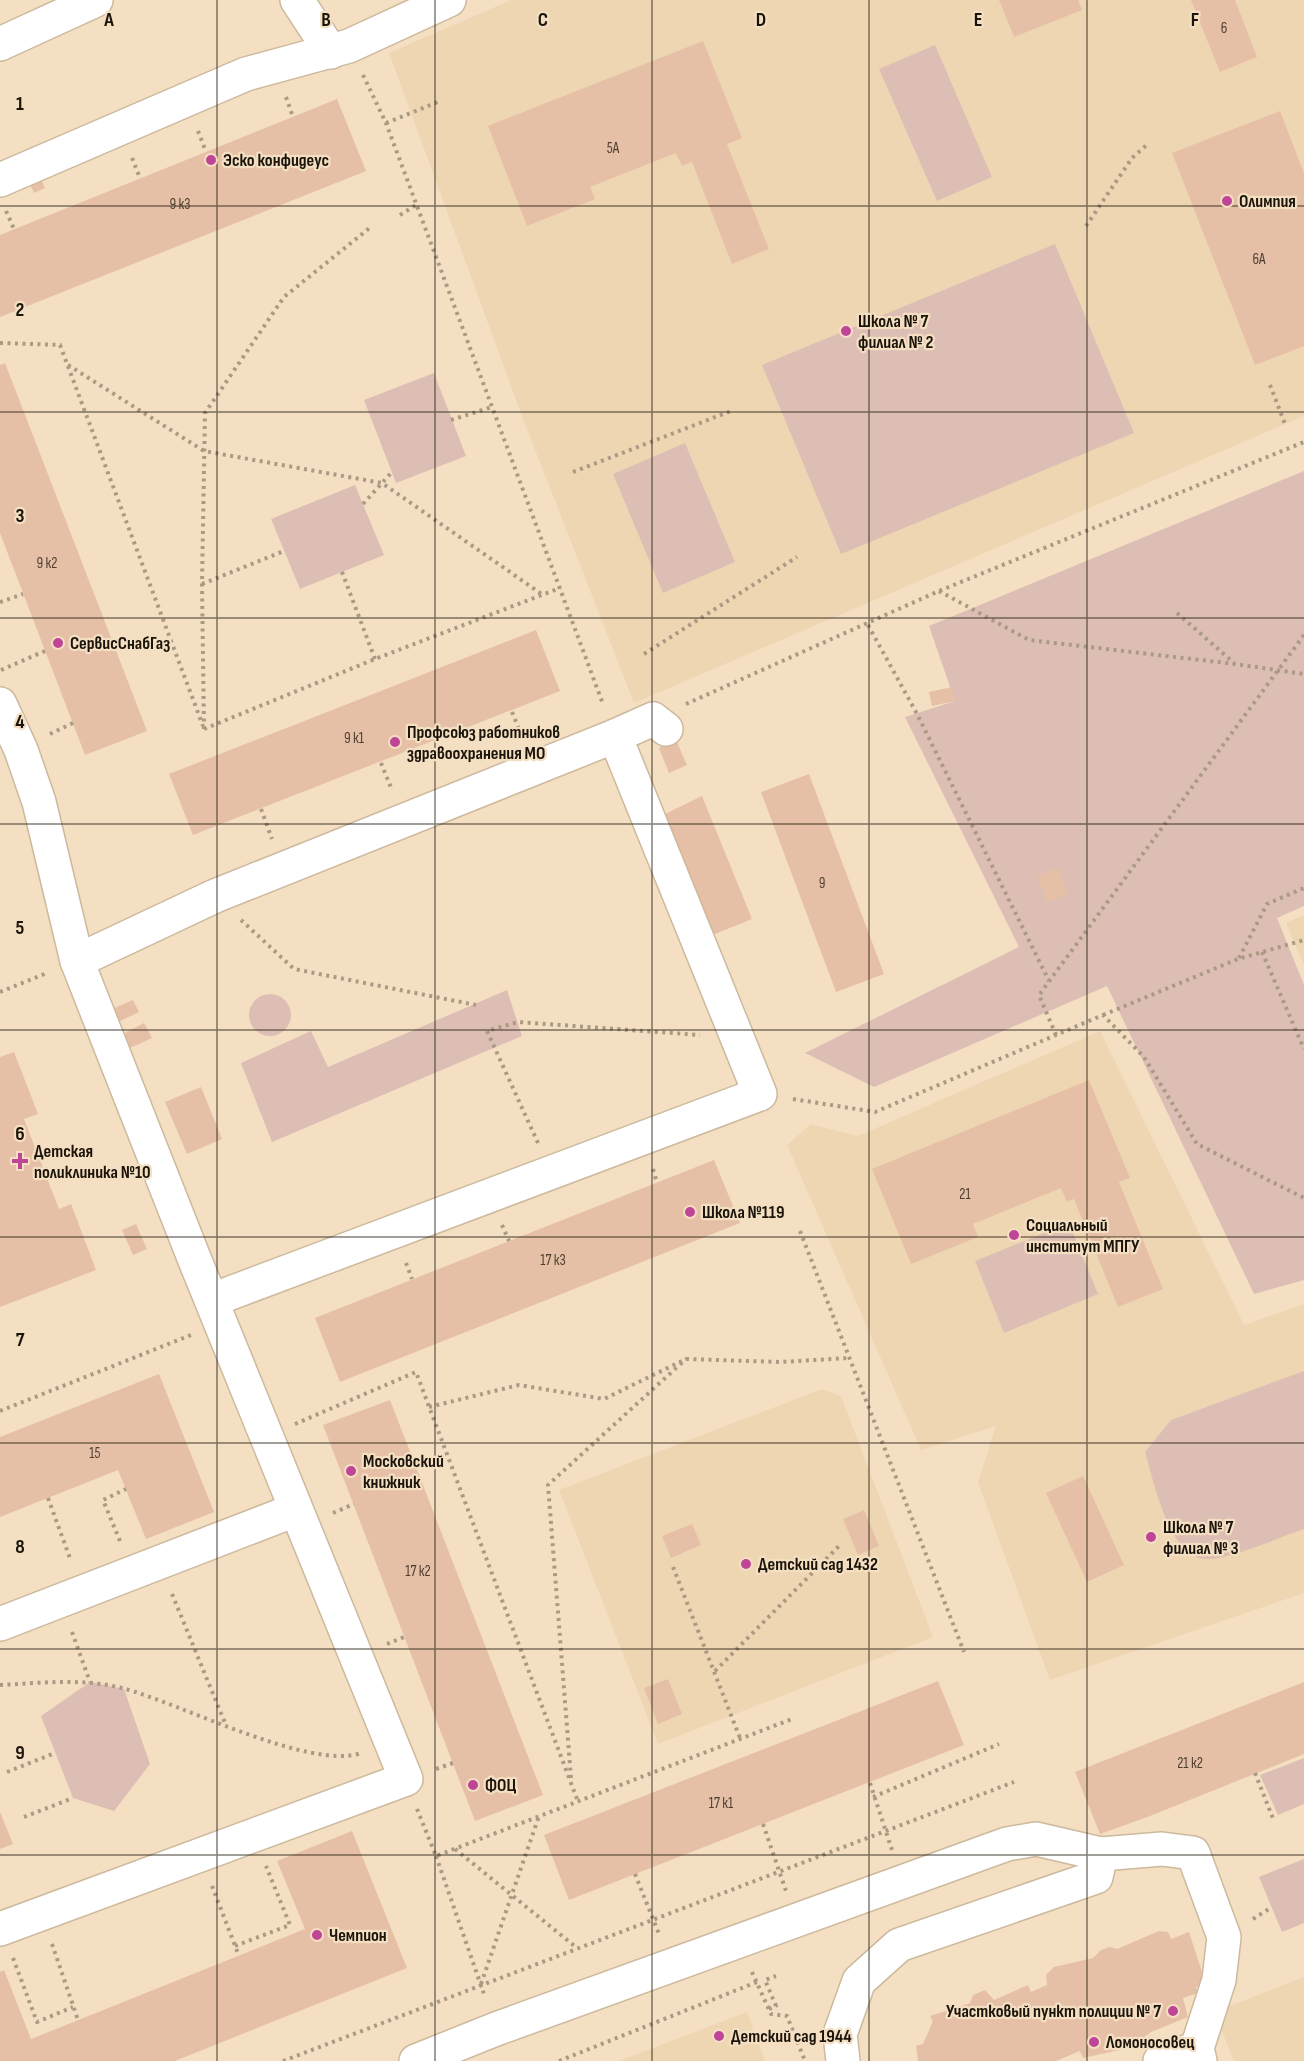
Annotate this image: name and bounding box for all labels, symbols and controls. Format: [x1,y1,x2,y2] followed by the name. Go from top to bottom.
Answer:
[103,8,114,32] text: A
[321,8,331,32] text: B
[538,8,548,32] text: C
[756,8,766,32] text: D
[974,8,982,32] text: E
[1191,8,1199,32] text: F
[1221,19,1227,38] house number: 6
[16,92,24,116] text: 1
[607,139,620,158] house number: 5А
[223,150,329,171] place label: Эско конфидеус
[204,153,218,167] marker: Эско конфидеус
[1239,191,1296,212] place label: Олимпия
[1220,194,1234,208] marker: Олимпия
[170,195,191,214] house number: 9 к3
[1253,250,1266,269] house number: 6А
[16,298,24,322] text: 2
[858,311,933,353] place label: Школа № 7 филиал № 2
[839,324,853,338] marker: Школа № 7 филиал № 2
[16,504,25,528] text: 3
[37,554,57,573] house number: 9 к2
[70,633,170,654] place label: СервисСнабГаз
[51,636,65,650] marker: СервисСнабГаз
[15,710,25,734] text: 4
[407,722,560,764] place label: Профсоюз работников здравоохранения МО
[344,729,365,748] house number: 9 к1
[388,735,402,749] marker: Профсоюз работников здравоохранения МО
[819,874,825,893] house number: 9
[16,916,25,940] text: 5
[15,1122,25,1146] text: 6
[34,1141,151,1183] place label: Детская поликлиника №10
[11,1152,29,1170] marker: Детская поликлиника №10
[959,1185,971,1204] house number: 21
[702,1202,784,1223] place label: Школа №119
[683,1205,697,1219] marker: Школа №119
[1026,1215,1140,1257] place label: Социальный институт МПГУ
[1007,1228,1021,1242] marker: Социальный институт МПГУ
[540,1251,566,1270] house number: 17 к3
[16,1328,25,1352] text: 7
[89,1444,101,1463] house number: 15
[363,1451,444,1493] place label: Московский книжник
[344,1464,358,1478] marker: Московский книжник
[1163,1517,1239,1559] place label: Школа № 7 филиал № 3
[1144,1530,1158,1544] marker: Школа № 7 филиал № 3
[15,1535,25,1559] text: 8
[758,1554,878,1575] place label: Детский сад 1432
[739,1557,753,1571] marker: Детский сад 1432
[405,1562,431,1581] house number: 17 к2
[15,1741,25,1765] text: 9
[1177,1754,1203,1773] house number: 21 к2
[485,1775,516,1796] place label: ФОЦ
[466,1778,480,1792] marker: ФОЦ
[709,1794,734,1813] house number: 17 к1
[329,1925,387,1946] place label: Чемпион
[310,1928,324,1942] marker: Чемпион
[946,2001,1161,2022] place label: Участковый пункт полиции № 7
[1166,2004,1180,2018] marker: Участковый пункт полиции № 7
[731,2026,852,2047] place label: Детский сад 1944
[712,2029,726,2043] marker: Детский сад 1944
[1105,2032,1194,2053] place label: Ломоносовец
[1087,2035,1101,2049] marker: Ломоносовец

